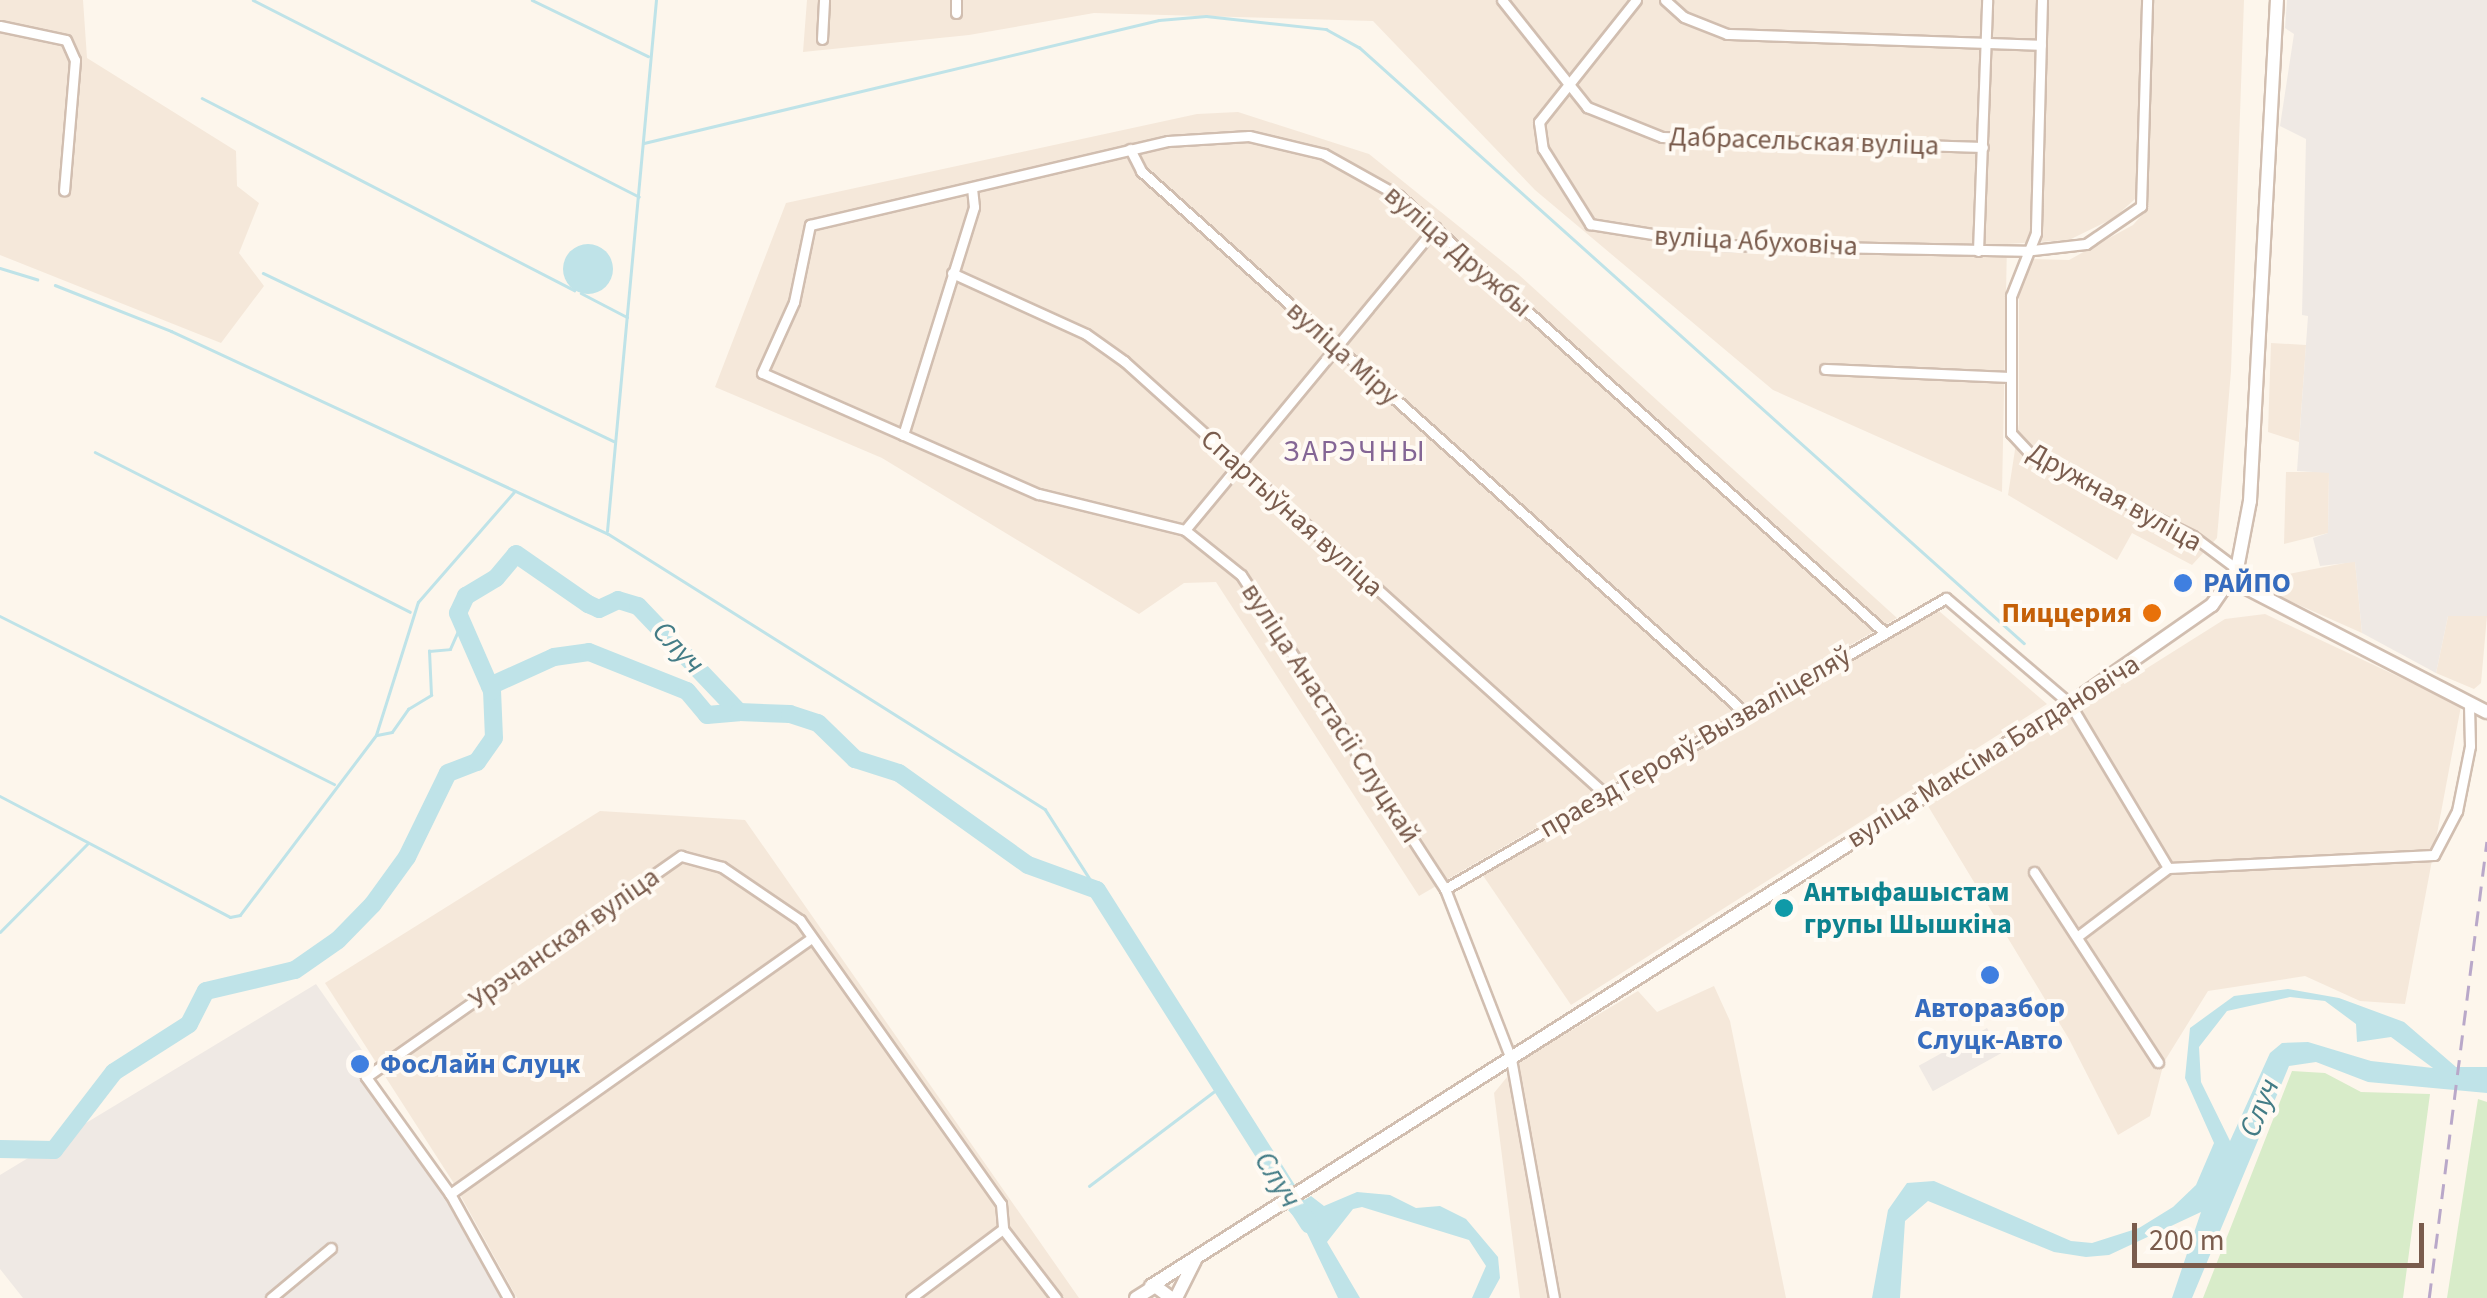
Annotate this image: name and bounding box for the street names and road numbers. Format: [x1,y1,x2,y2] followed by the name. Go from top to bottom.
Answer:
[1668,119,1940,163] street label: Дабрасельская вуліца
[1378,178,1538,324] street label: вуліца Дружбы
[1653,219,1859,263] street label: вуліца Абуховіча
[1280,294,1406,412] street label: вуліца Міру
[1194,422,1390,604] street label: Спартыўная вуліца
[2022,435,2208,559] street label: Дружная вуліца
[1234,577,1428,849] street label: вуліца Анастасіі Слуцкай
[1533,639,1857,845] street label: праезд Герояў-Вызваліцеляў
[1840,647,2146,855] street label: вуліца Максіма Багдановіча
[462,860,666,1016] street label: Урэчанская вуліца

